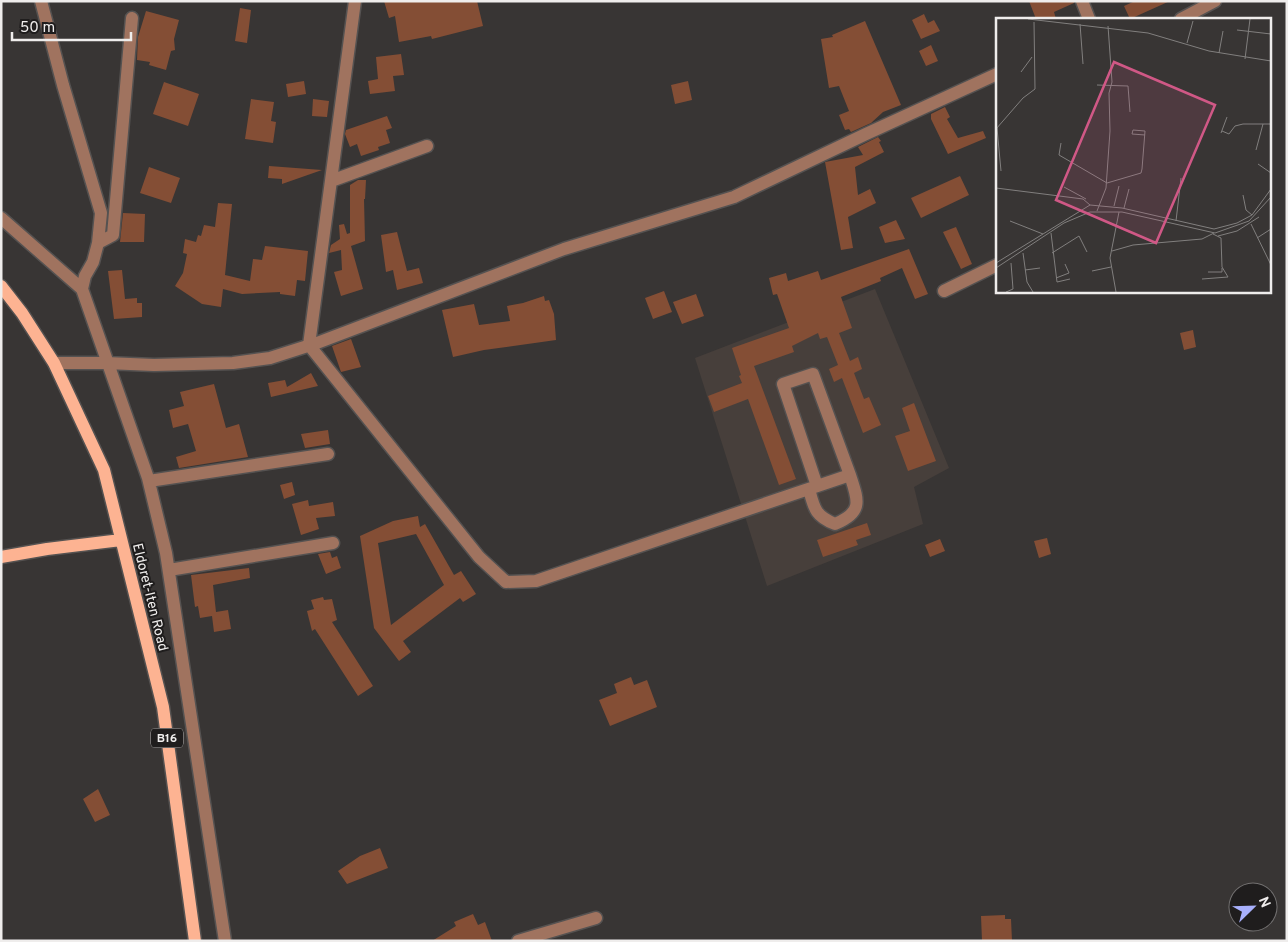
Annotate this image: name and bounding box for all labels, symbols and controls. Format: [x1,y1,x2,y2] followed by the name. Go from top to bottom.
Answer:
[12,10,131,42] scale bar
[996,18,1270,292] inset map
[20,19,55,38] text: 50 m
[128,542,171,653] street label: Eldoret-Iten Road
[151,728,183,748] road number: B16
[1228,882,1278,932] north arrow
[1254,895,1273,910] text: N

